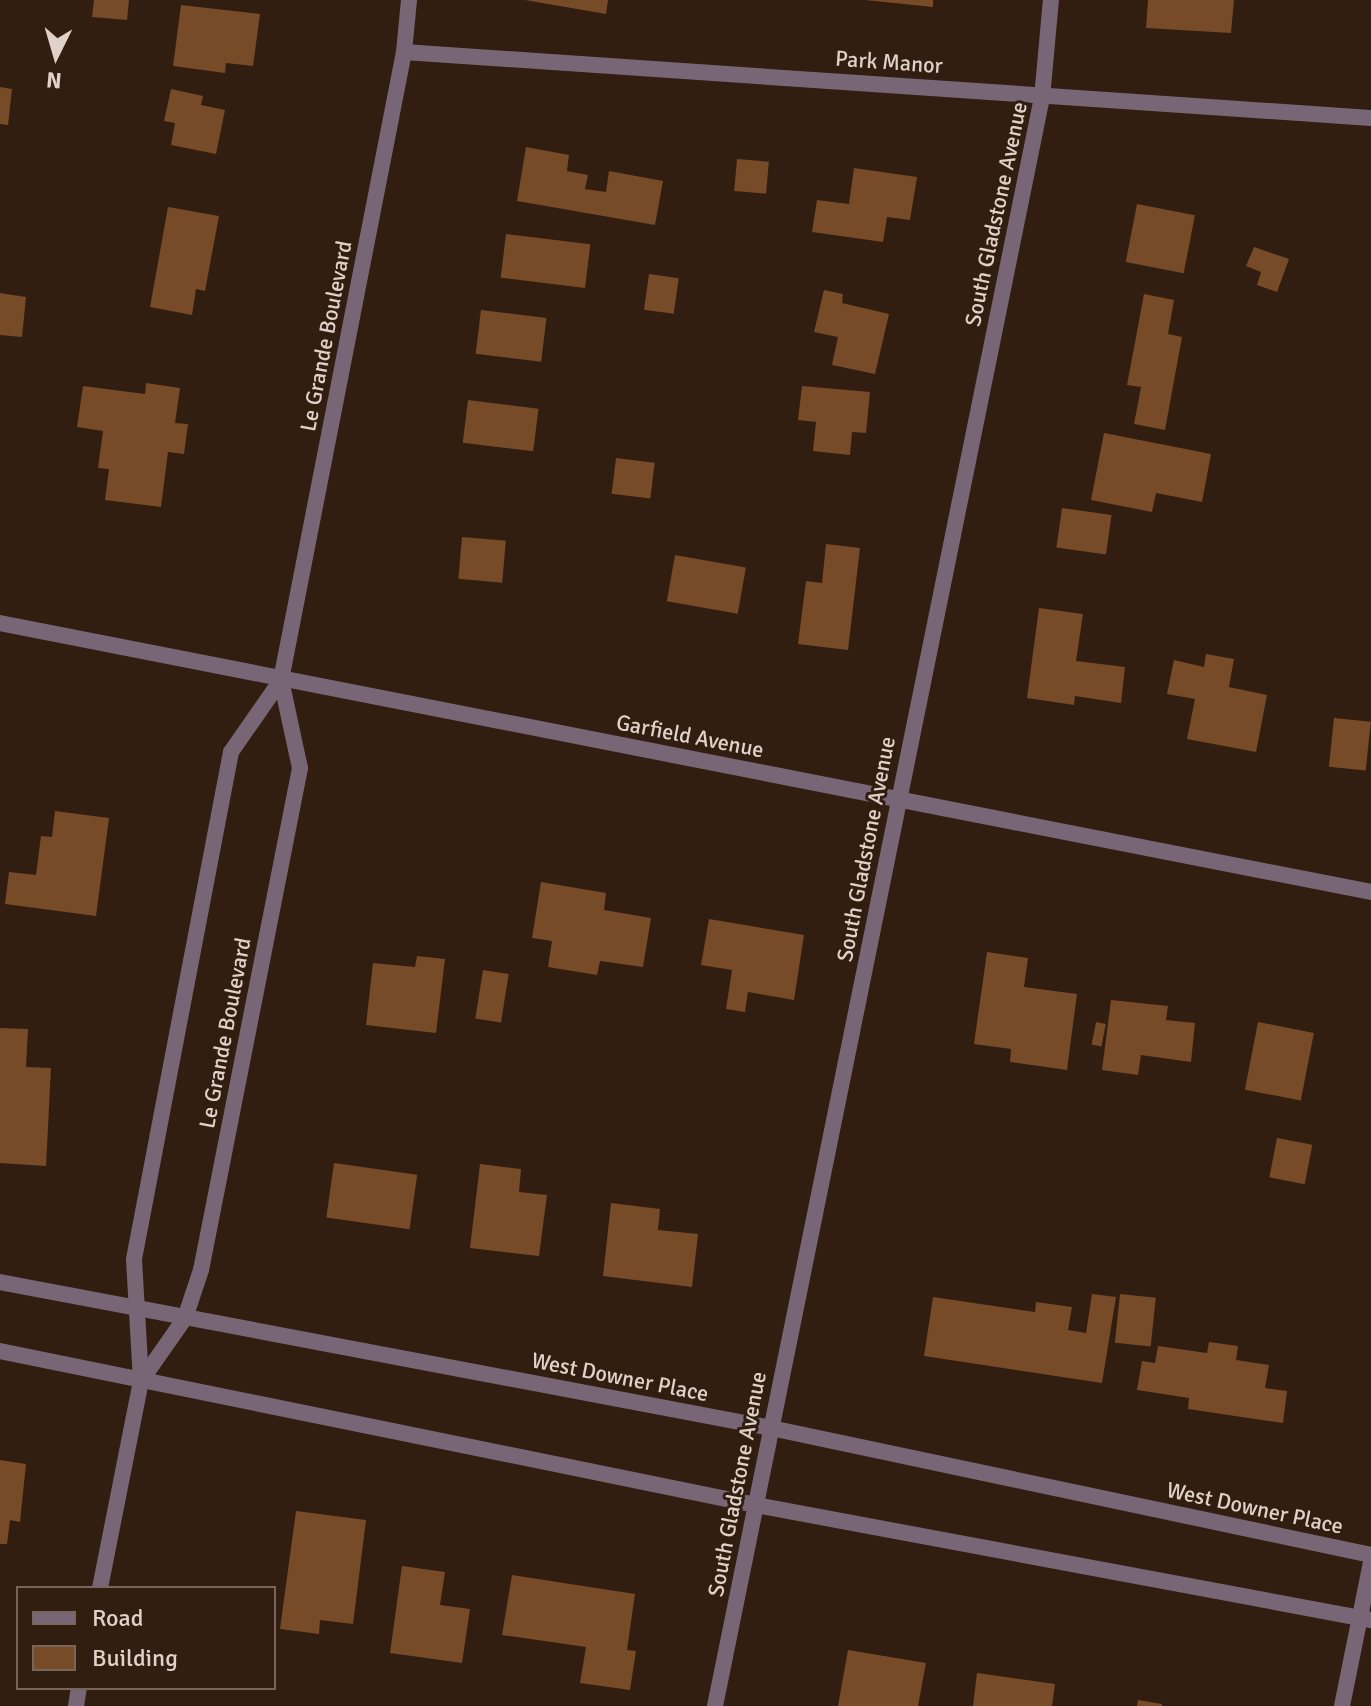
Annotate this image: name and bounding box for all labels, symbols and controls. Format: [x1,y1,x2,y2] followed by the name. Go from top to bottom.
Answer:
[16,16,96,96] north arrow
[834,45,944,79] street label: Park Manor
[45,66,63,95] text: N
[959,99,1033,329] street label: South Gladstone Avenue
[295,238,357,434] street label: Le Grande Boulevard
[614,709,766,763] street label: Garfield Avenue
[831,734,901,964] street label: South Gladstone Avenue
[194,935,256,1131] street label: Le Grande Boulevard
[529,1347,711,1407] street label: West Downer Place
[702,1369,772,1599] street label: South Gladstone Avenue
[1164,1476,1346,1540] street label: West Downer Place
[16,1586,276,1690] legend
[92,1603,143,1633] text: Road
[92,1643,178,1673] text: Building

